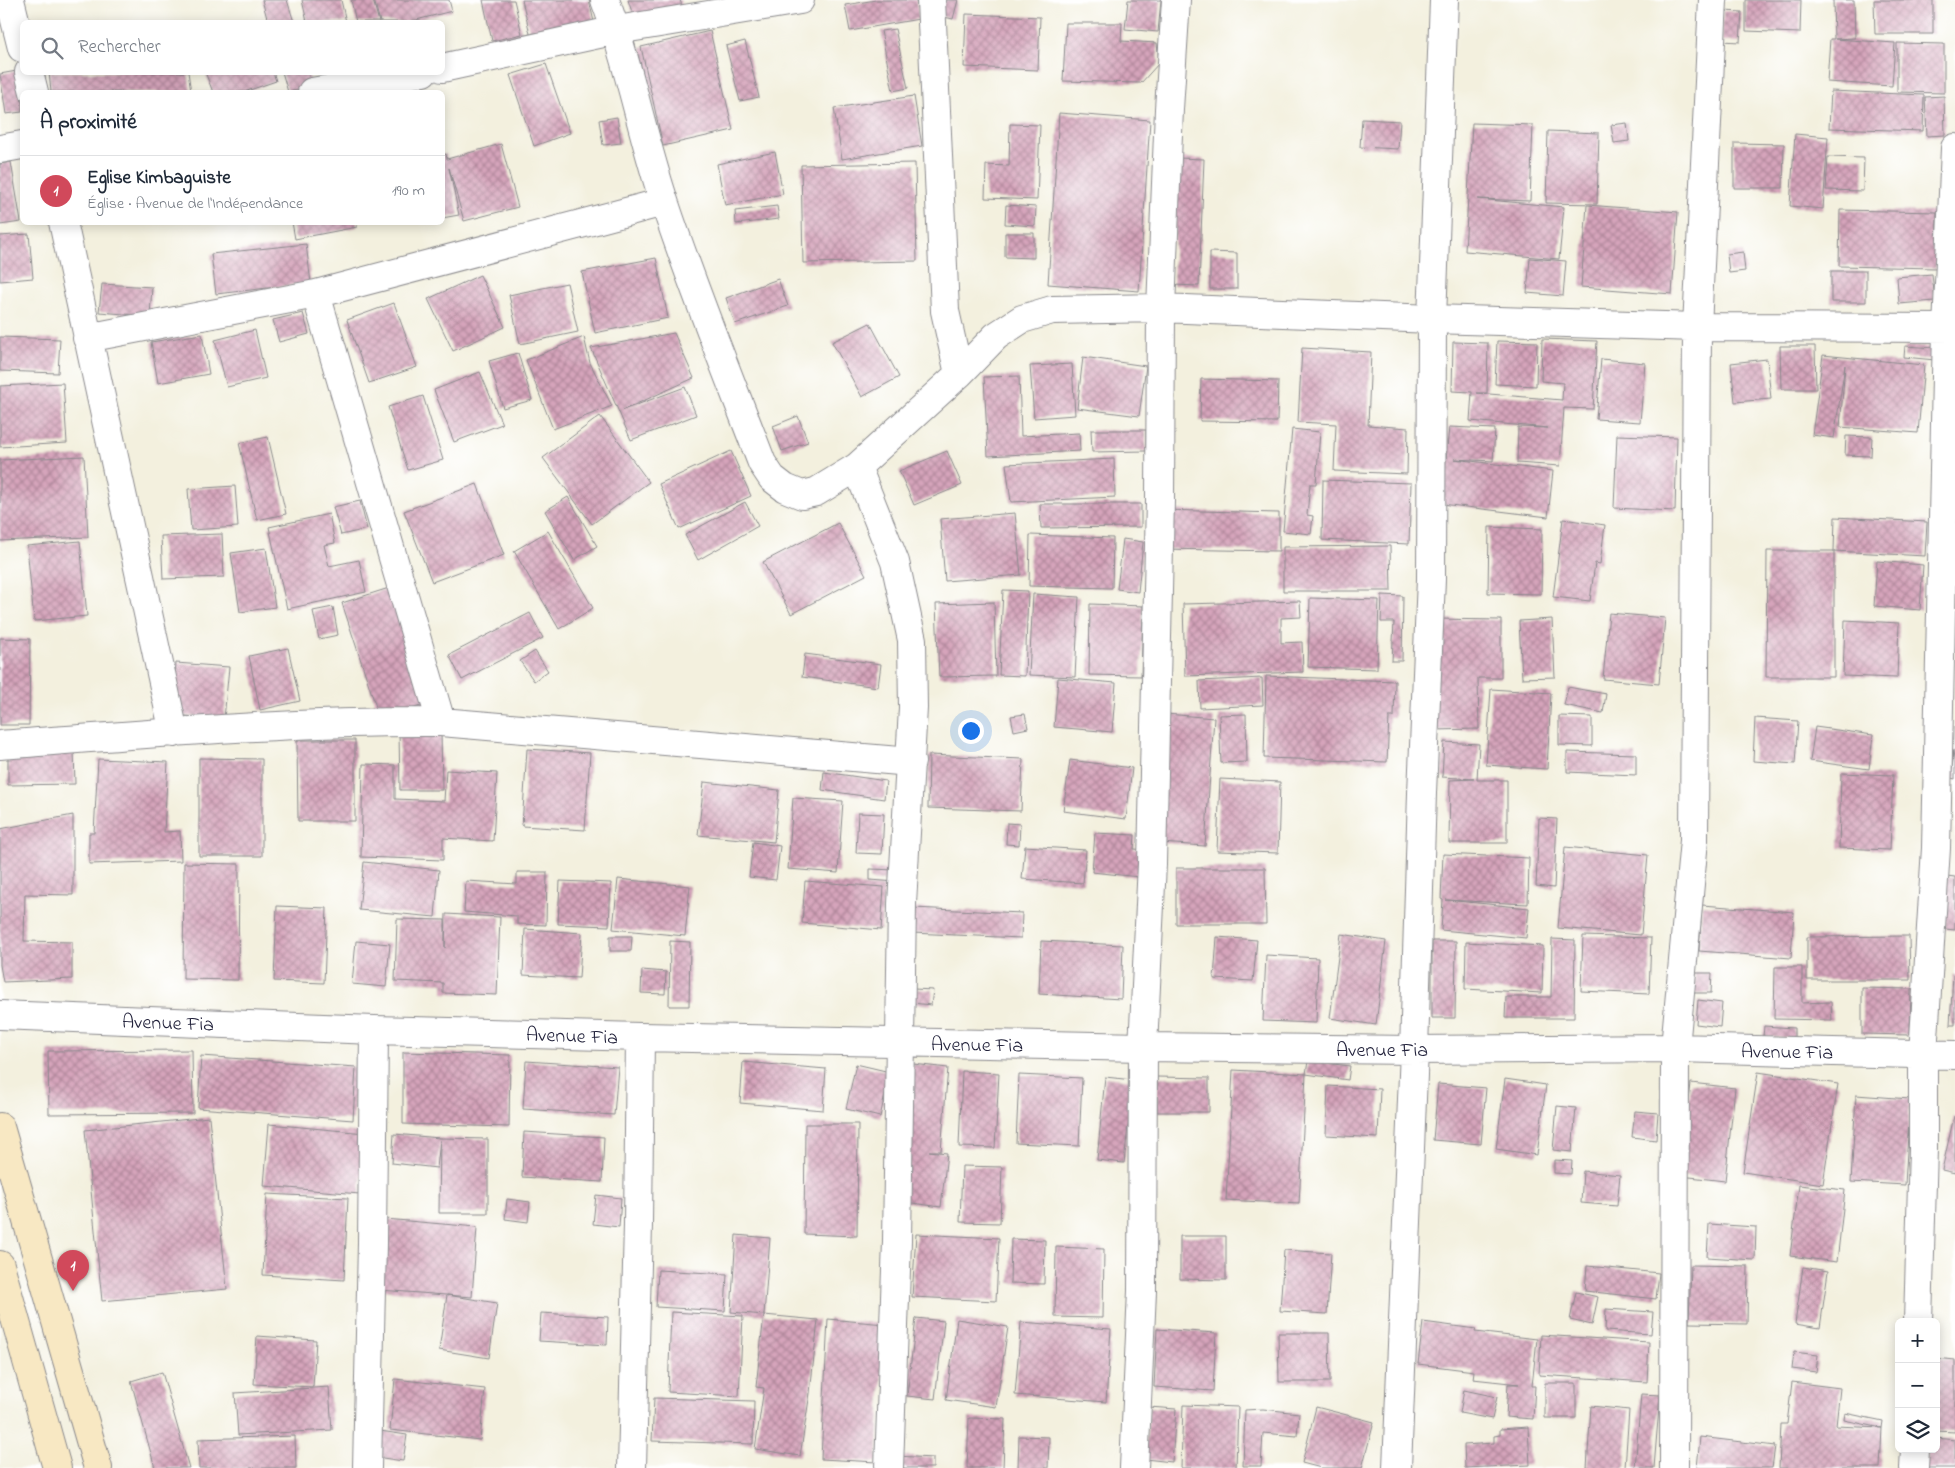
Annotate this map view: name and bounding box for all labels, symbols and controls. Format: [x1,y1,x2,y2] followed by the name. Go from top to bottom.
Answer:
[20,20,445,75] search box
[38,34,66,62] icon: search
[78,34,161,61] text: Rechercher
[40,108,137,138] text: À proximité
[87,165,231,192] text: Eglise Kimbaguiste
[53,179,59,203] text: 1
[392,179,425,203] text: 190 m
[87,192,303,216] text: Église · Avenue de l'Indépendance
[958,718,984,744] your location
[121,1008,214,1041] street label: Avenue Fia
[525,1021,618,1054] street label: Avenue Fia
[931,1031,1023,1062] street label: Avenue Fia
[1336,1037,1428,1066] street label: Avenue Fia
[1741,1038,1833,1069] street label: Avenue Fia
[57,1250,89,1291] pin: 1
[1895,1318,1940,1453] map controls
[1895,1318,1940,1363] button: +
[1895,1363,1940,1408] button: −
[1895,1408,1940,1453] button: layers

